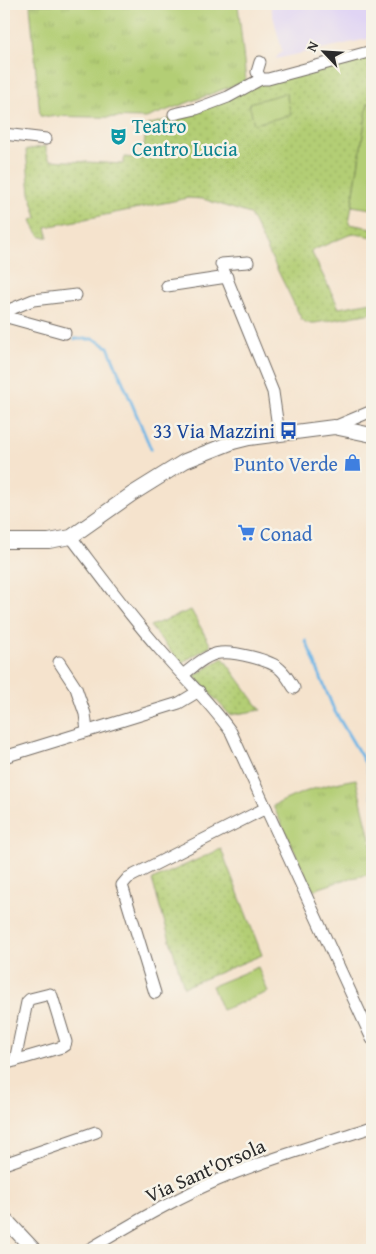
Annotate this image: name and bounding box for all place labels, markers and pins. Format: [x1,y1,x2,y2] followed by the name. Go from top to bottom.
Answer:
[132,111,238,163] place label: Teatro Centro Lucia
[108,127,128,147] theatre icon: Teatro Centro Lucia
[153,416,275,445] place label: 33 Via Mazzini
[279,420,299,440] bus stop icon: 33 Via Mazzini
[234,449,338,478] place label: Punto Verde
[342,453,362,473] shop icon: Punto Verde
[260,519,313,548] place label: Conad
[236,523,256,543] supermarket icon: Conad

